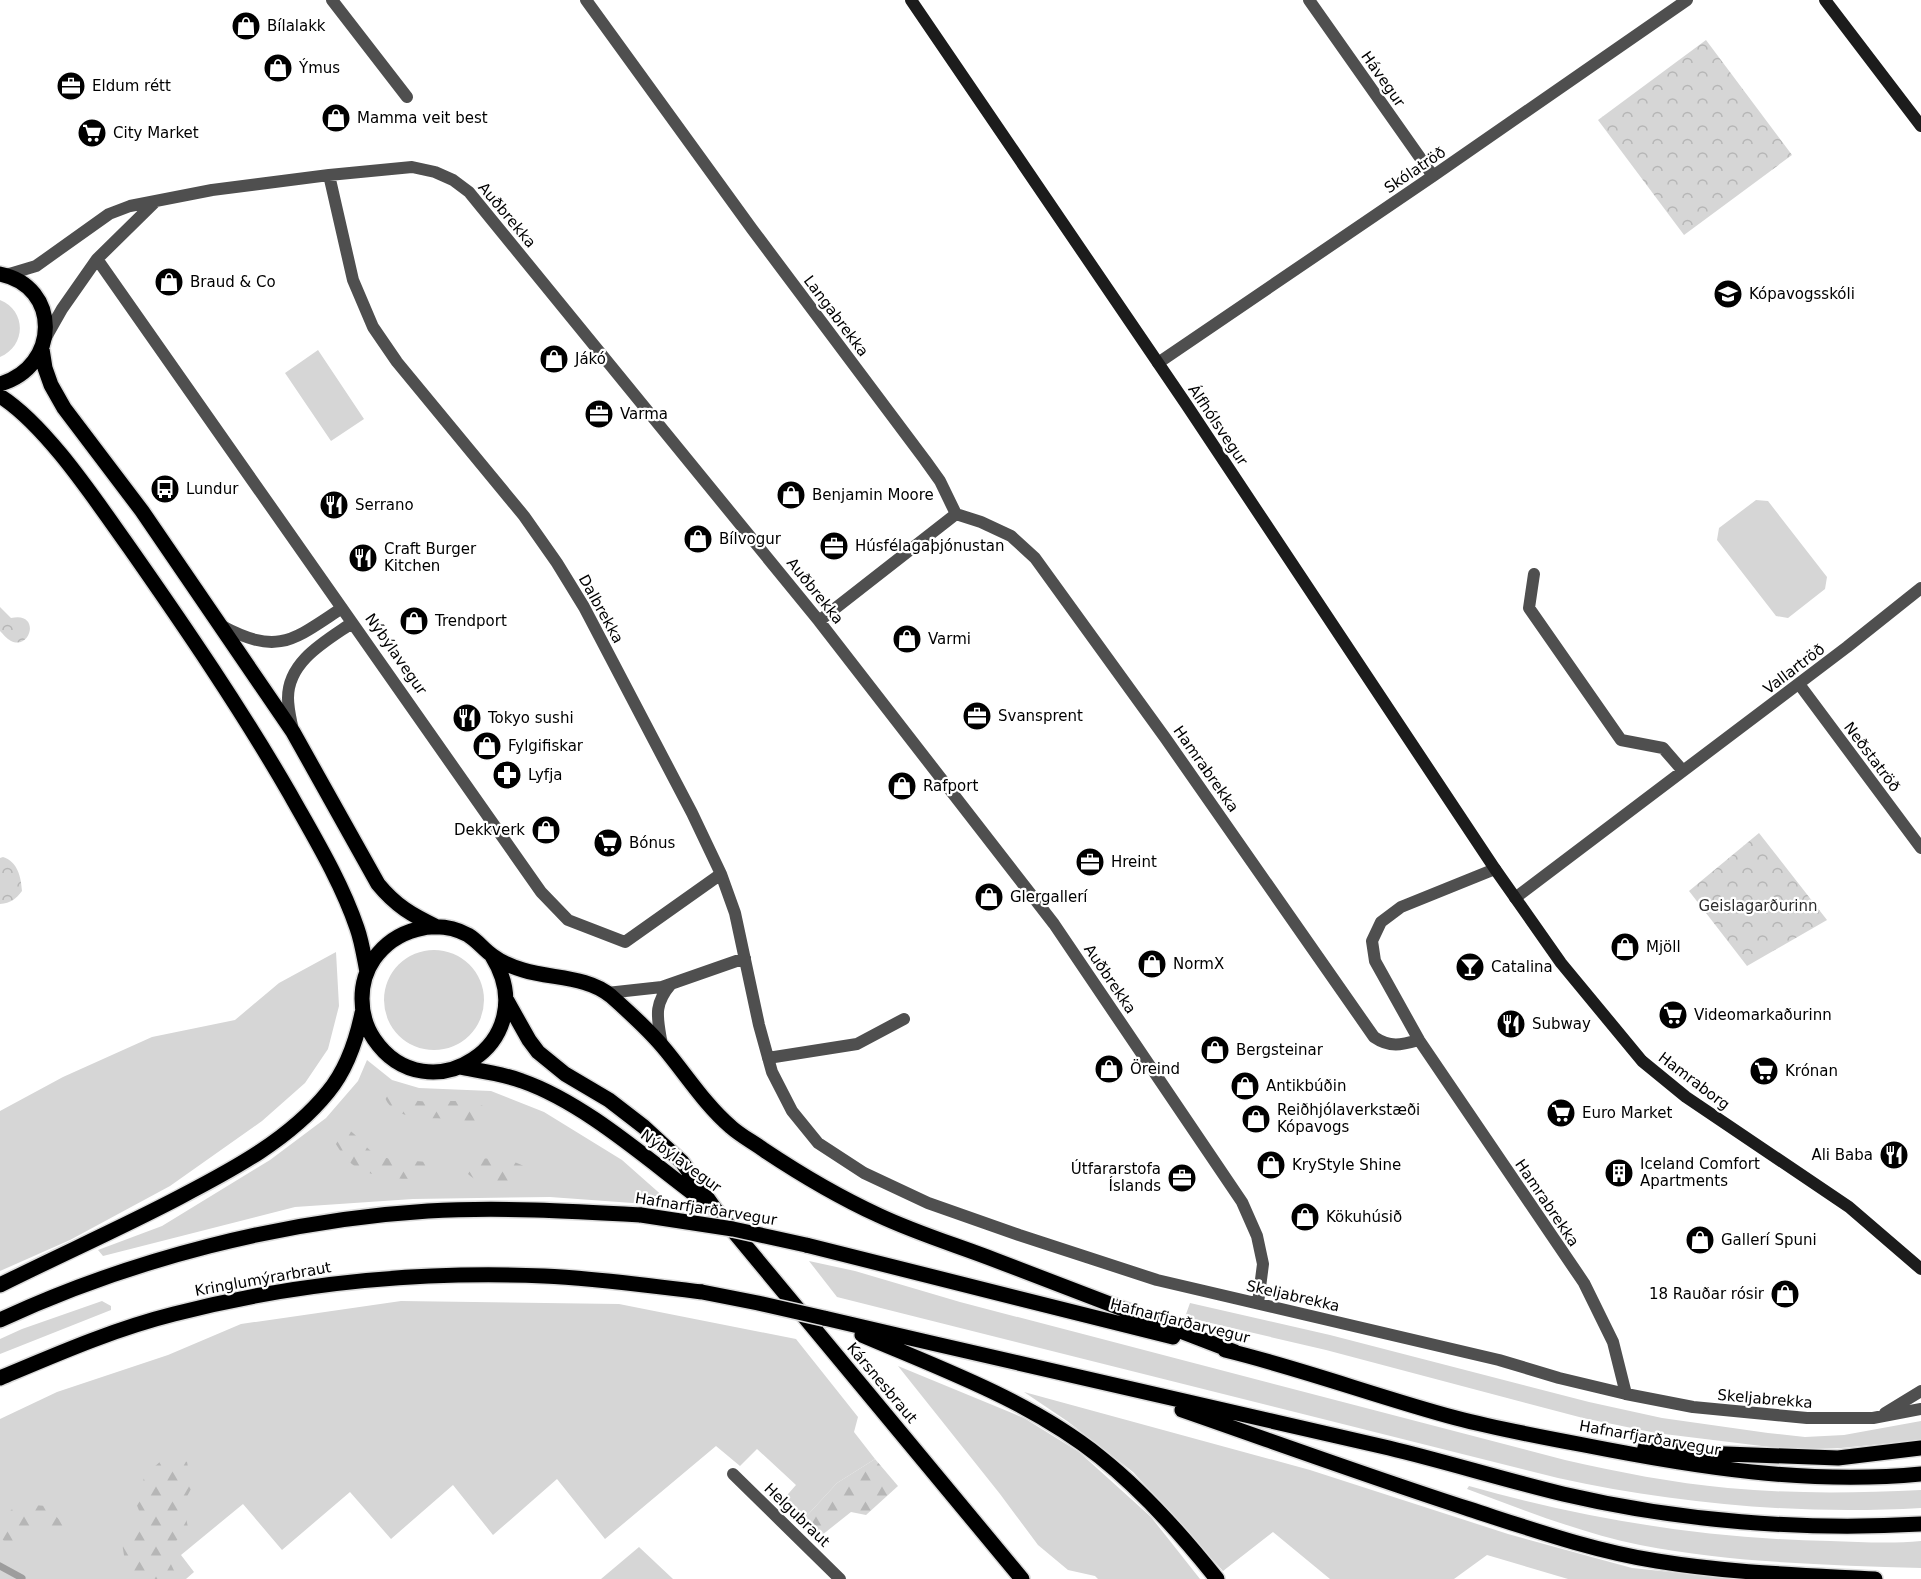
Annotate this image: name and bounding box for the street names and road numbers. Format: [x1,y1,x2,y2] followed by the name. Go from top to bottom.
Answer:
[1357,48,1409,111] street label: Hávegur
[1381,143,1449,197] street label: Skólatröð
[474,179,540,251] street label: Auðbrekka
[800,272,872,360] street label: Langabrekka
[1184,381,1253,470] street label: Álfhólsvegur
[783,554,847,628] street label: Auðbrekka
[575,571,627,647] street label: Dalbrekka
[361,610,431,699] street label: Nýbýlavegur
[1760,640,1828,698] street label: Vallartröð
[1840,719,1904,795] street label: Neðstatröð
[1170,722,1242,816] street label: Hamrabrekka
[1080,941,1140,1017] street label: Auðbrekka
[1655,1048,1733,1114] street label: Hamraborg
[637,1126,725,1197] street label: Nýbýlavegur
[1511,1156,1583,1250] street label: Hamrabrekka
[634,1189,779,1229] street label: Hafnarfjarðarvegur
[193,1258,333,1300] street label: Kringlumýrarbraut
[1245,1277,1341,1315] street label: Skeljabrekka
[1108,1295,1252,1347] street label: Hafnarfjarðarvegur
[843,1339,921,1427] street label: Kársnesbraut
[1717,1386,1813,1412] street label: Skeljabrekka
[1578,1417,1723,1459] street label: Hafnarfjarðarvegur
[761,1479,834,1551] street label: Helgubraut

